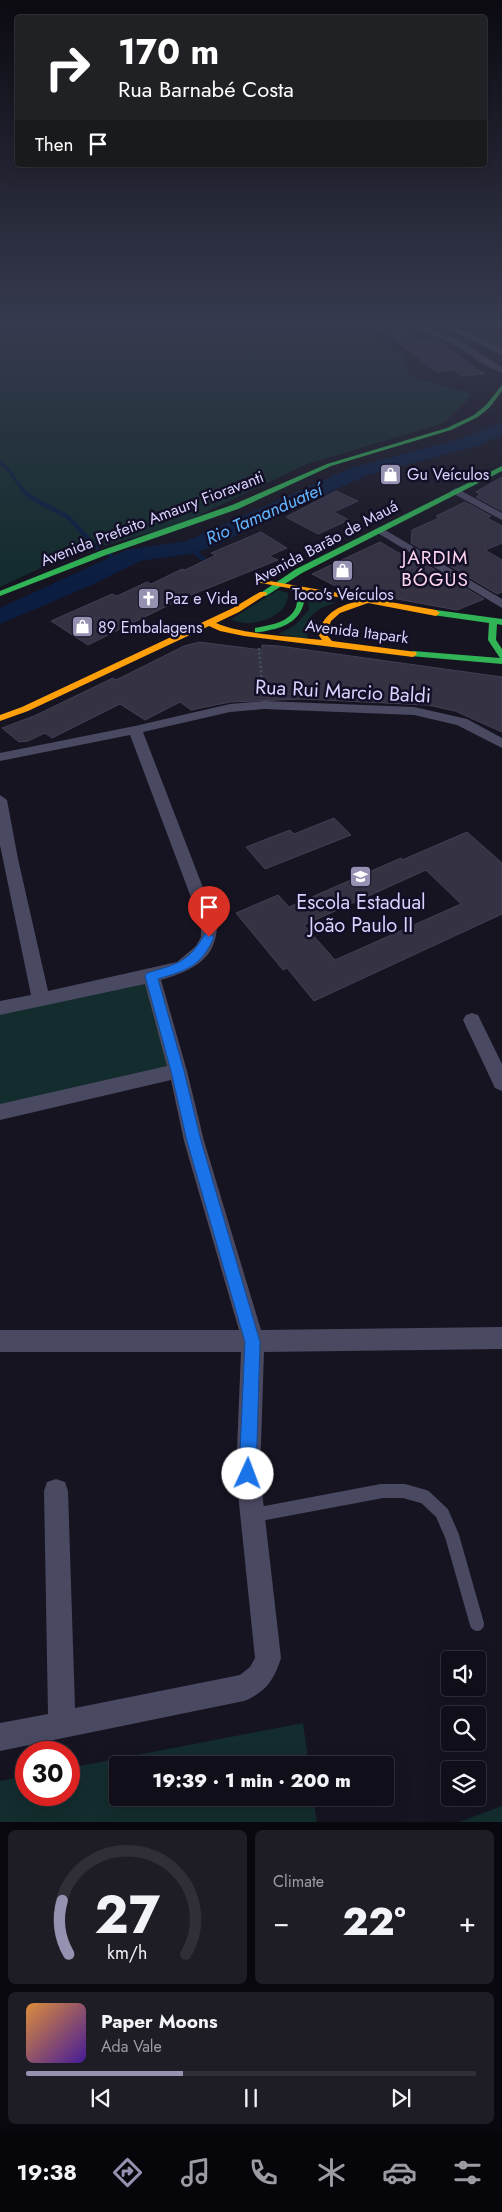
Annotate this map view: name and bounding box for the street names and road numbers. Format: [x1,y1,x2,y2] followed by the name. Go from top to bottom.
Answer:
[37,465,267,572] street label: Avenida Prefeito Amaury Fioravanti
[249,494,402,590] street label: Avenida Barão de Mauá
[304,614,411,649] street label: Avenida Itapark
[254,672,432,711] street label: Rua Rui Marcio Baldi

